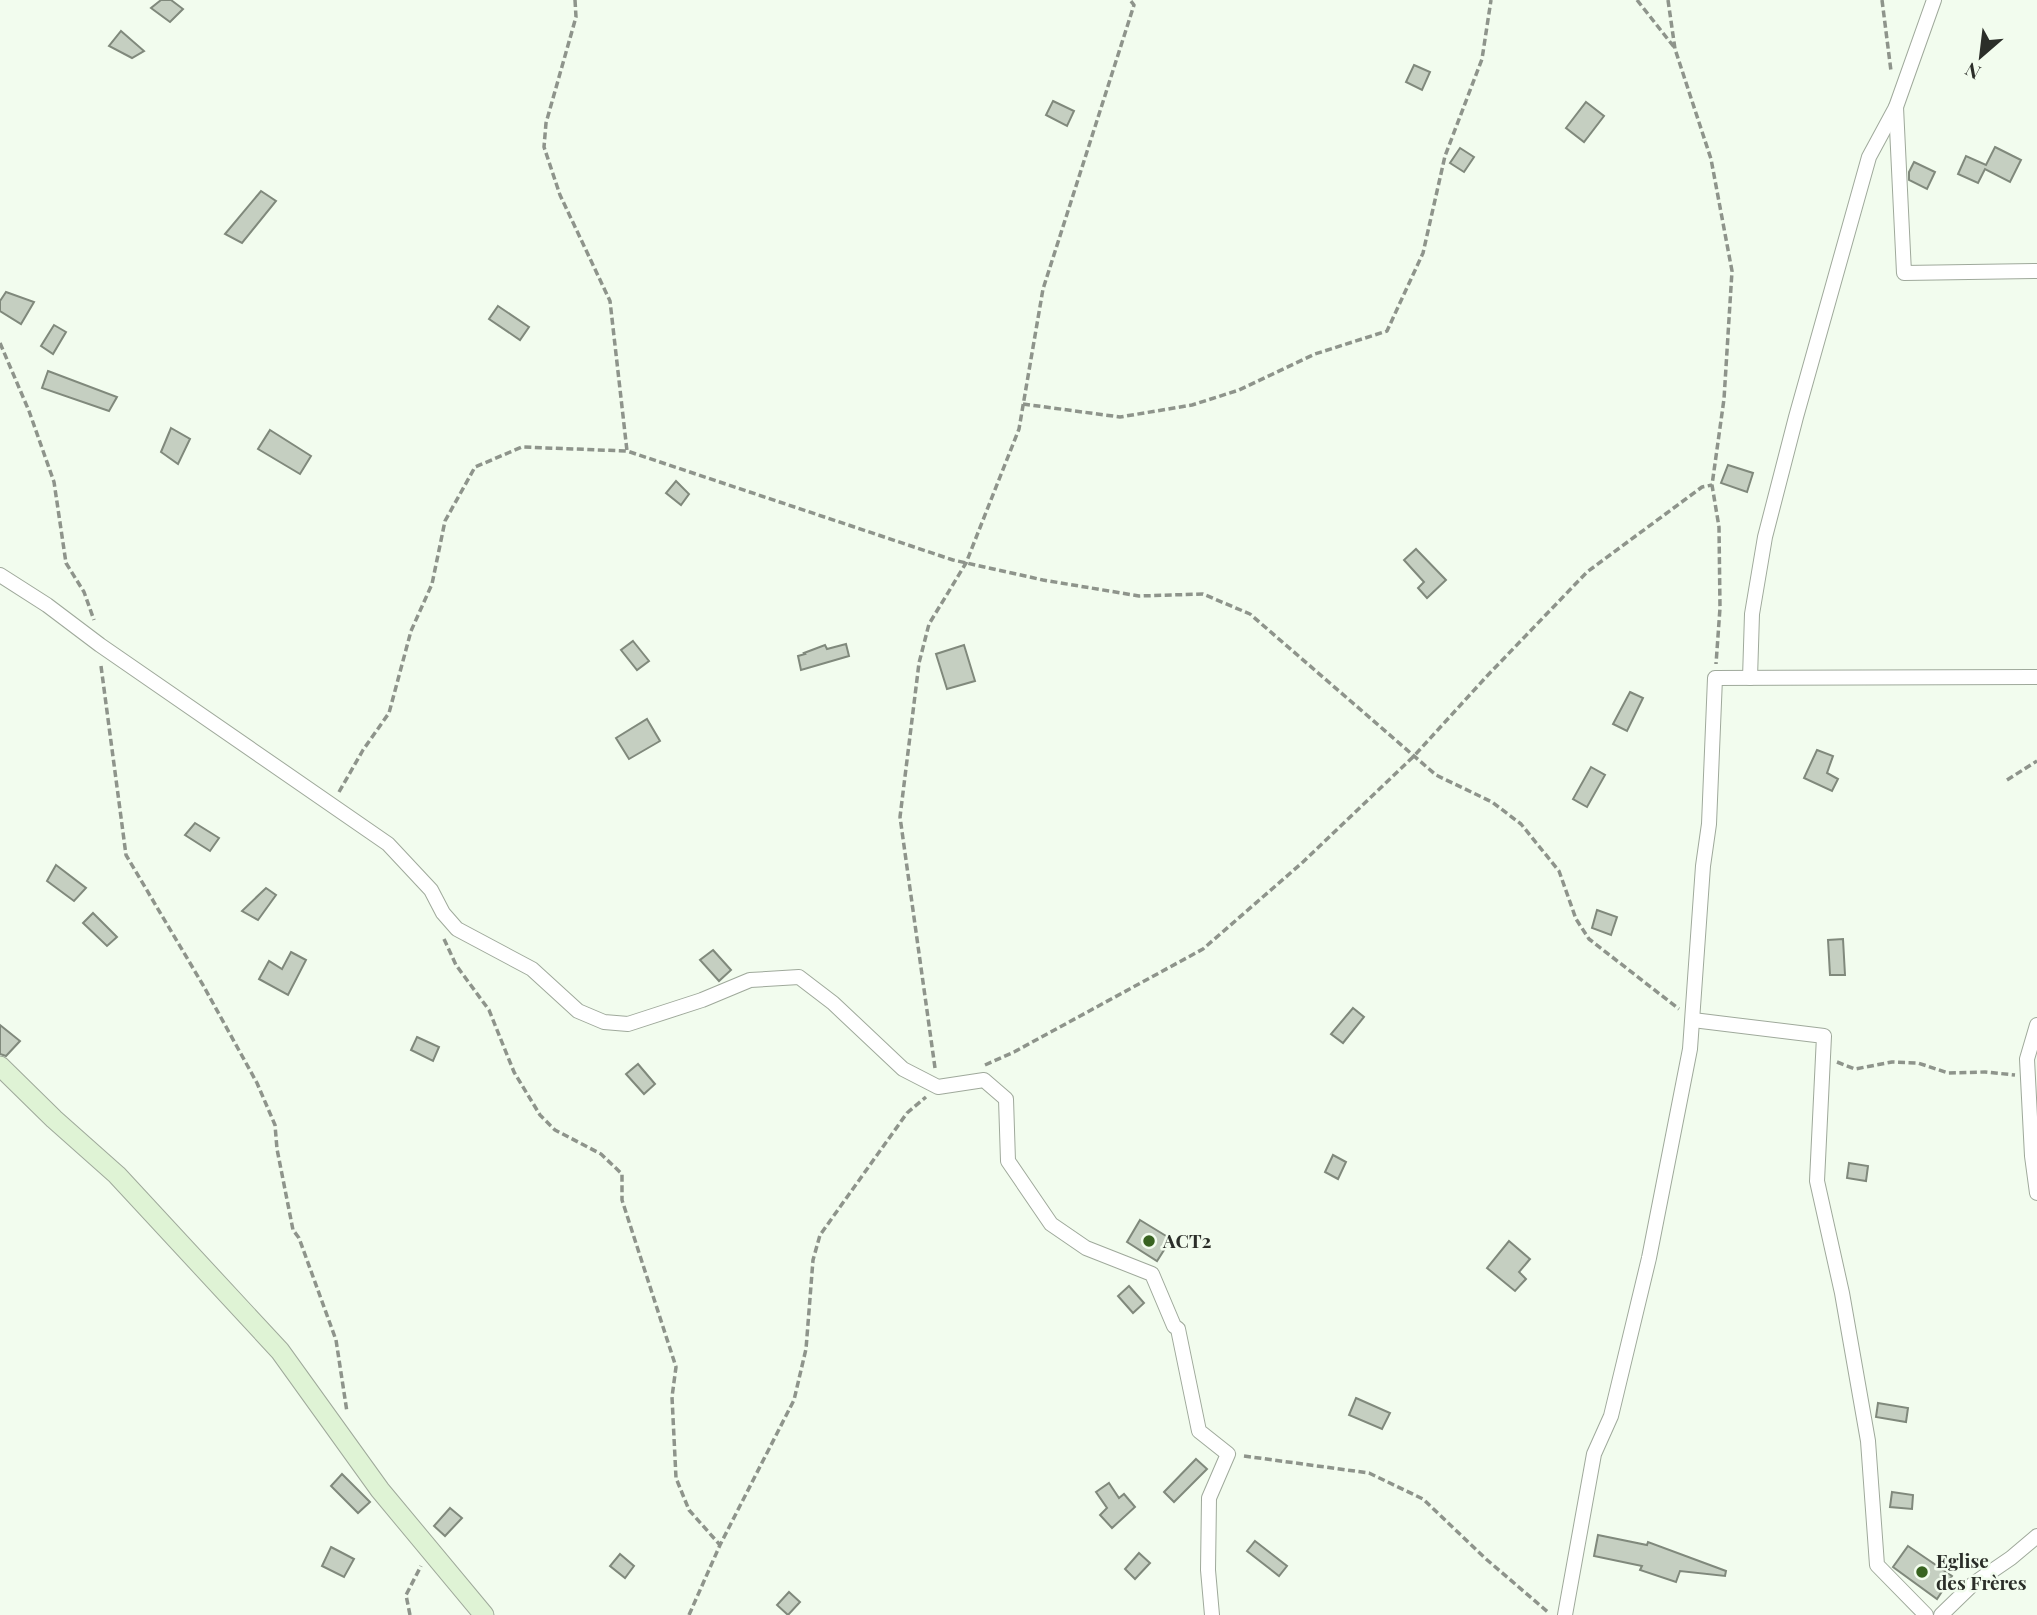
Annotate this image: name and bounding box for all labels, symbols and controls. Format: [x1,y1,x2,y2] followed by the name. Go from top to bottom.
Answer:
[1946,21,2016,91] north arrow
[1960,57,1985,87] text: N
[1162,1227,1212,1253] place label: ACT2
[1141,1233,1157,1249] marker: ACT2
[1936,1547,2027,1595] place label: Eglise des Frères
[1914,1564,1930,1580] marker: Eglise des Frères

